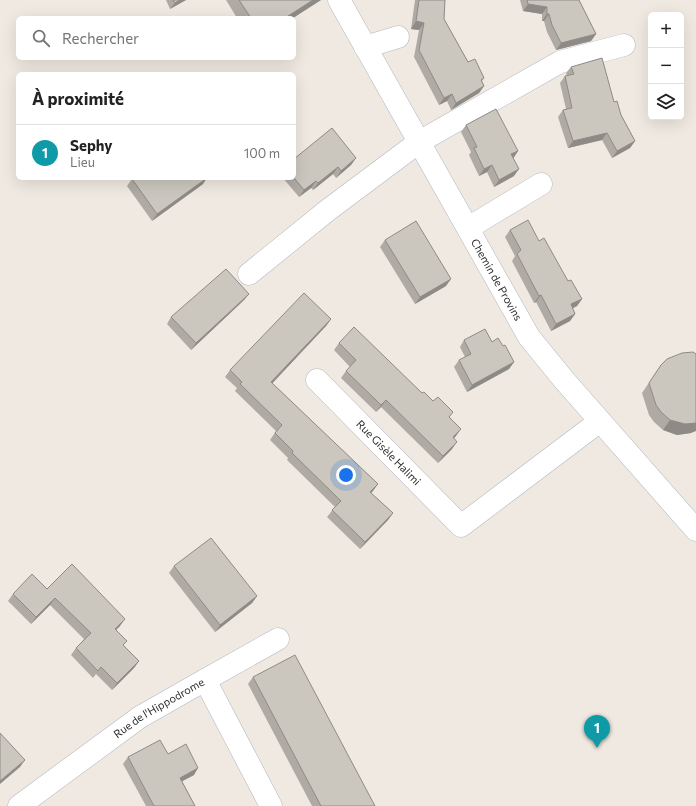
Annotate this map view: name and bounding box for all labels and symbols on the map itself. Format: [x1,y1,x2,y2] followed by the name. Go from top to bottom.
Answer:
[469,236,525,323] street label: Chemin de Provins
[354,417,424,488] street label: Rue Gisèle Halimi
[336,465,356,485] your location
[111,675,206,740] street label: Rue de l'Hippodrome
[584,715,610,748] pin: 1

